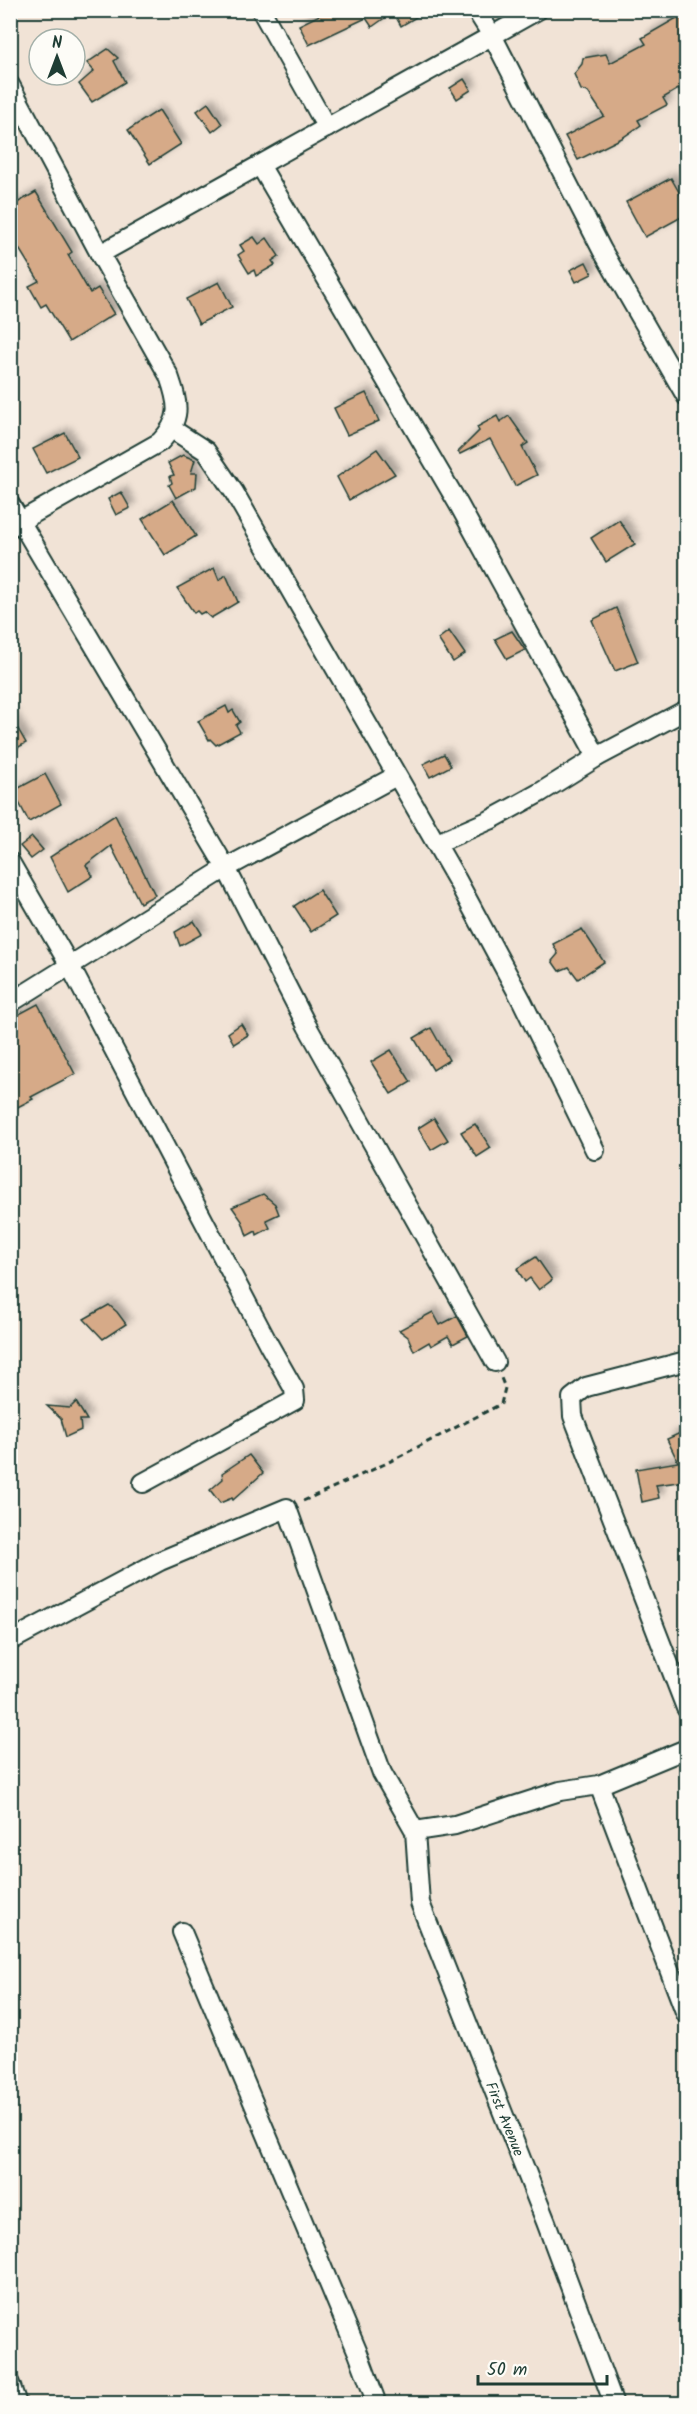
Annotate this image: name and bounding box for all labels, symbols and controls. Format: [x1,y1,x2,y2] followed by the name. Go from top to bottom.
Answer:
[27,27,87,87] north arrow
[52,31,62,56] text: N
[478,2078,530,2161] street label: First Avenue
[478,2348,607,2386] scale bar
[487,2356,527,2385] text: 50 m

